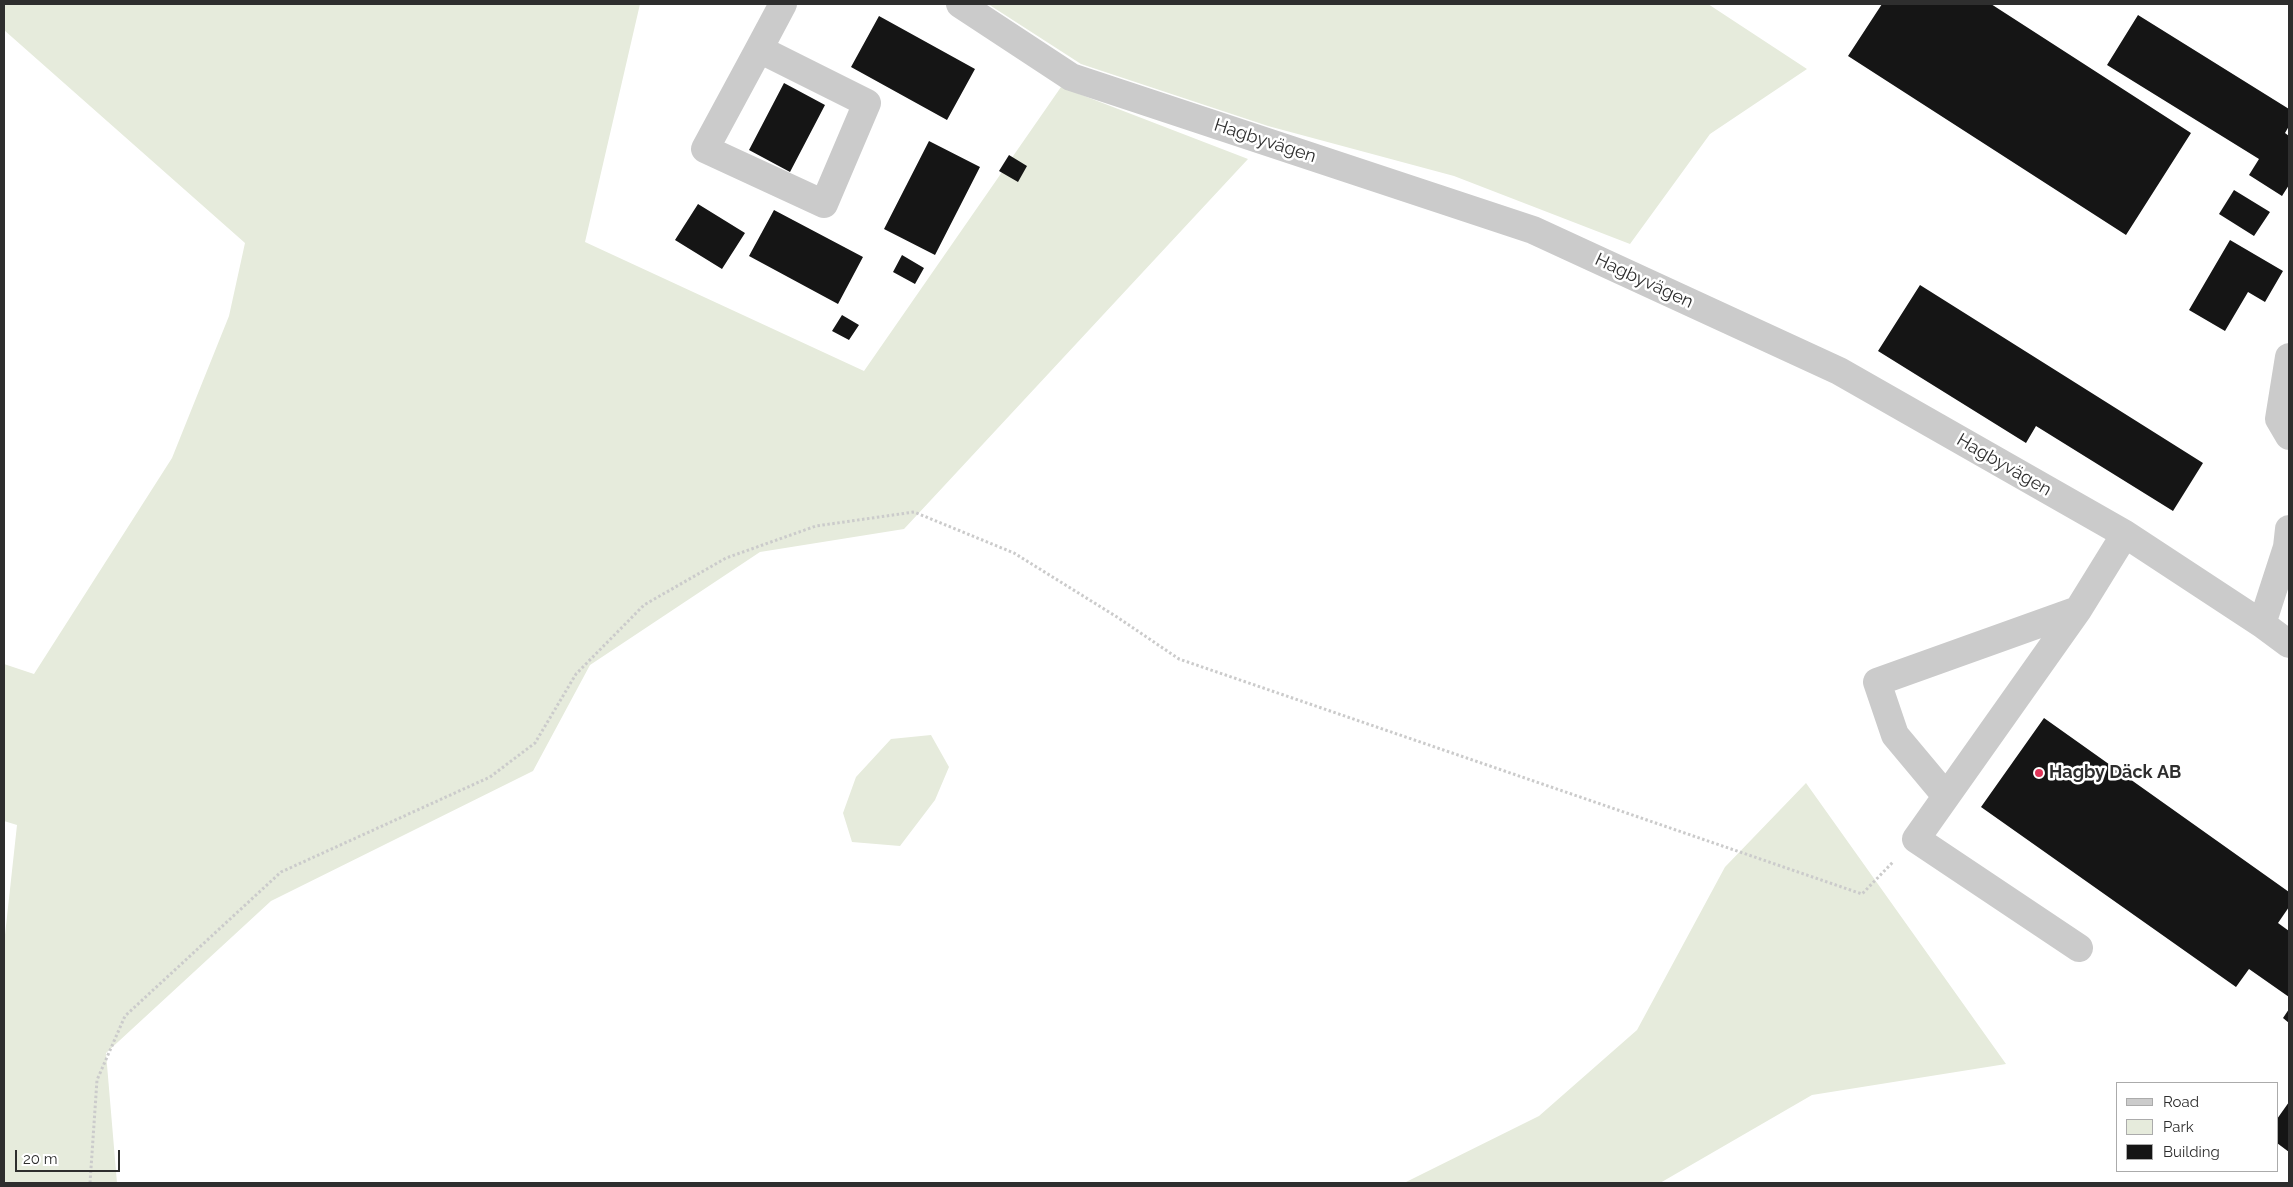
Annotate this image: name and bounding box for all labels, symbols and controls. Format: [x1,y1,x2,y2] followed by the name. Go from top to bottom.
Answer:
[1211,114,1319,168] street label: Hagbyvägen
[1591,249,1697,313] street label: Hagbyvägen
[1953,429,2055,501] street label: Hagbyvägen
[2049,762,2181,784] place label: Hagby Däck AB
[2033,767,2045,779] marker: Hagby Däck AB
[2116,1082,2278,1172] legend
[2163,1093,2199,1111] text: Road
[2163,1118,2194,1136] text: Park
[18,1140,122,1172] scale bar
[2163,1143,2220,1161] text: Building
[23,1150,58,1168] text: 20 m

